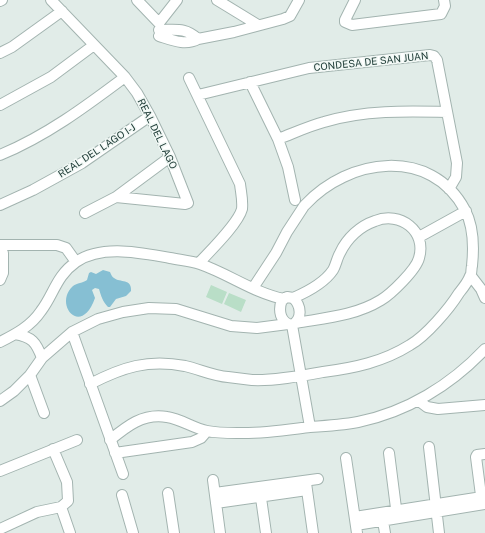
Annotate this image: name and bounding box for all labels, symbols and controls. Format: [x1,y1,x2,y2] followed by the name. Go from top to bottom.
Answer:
[313,50,429,74] street label: CONDESA DE SAN JUAN
[135,97,179,171] street label: REAL DEL LAGO
[56,122,138,180] street label: REAL DEL LAGO I-J

